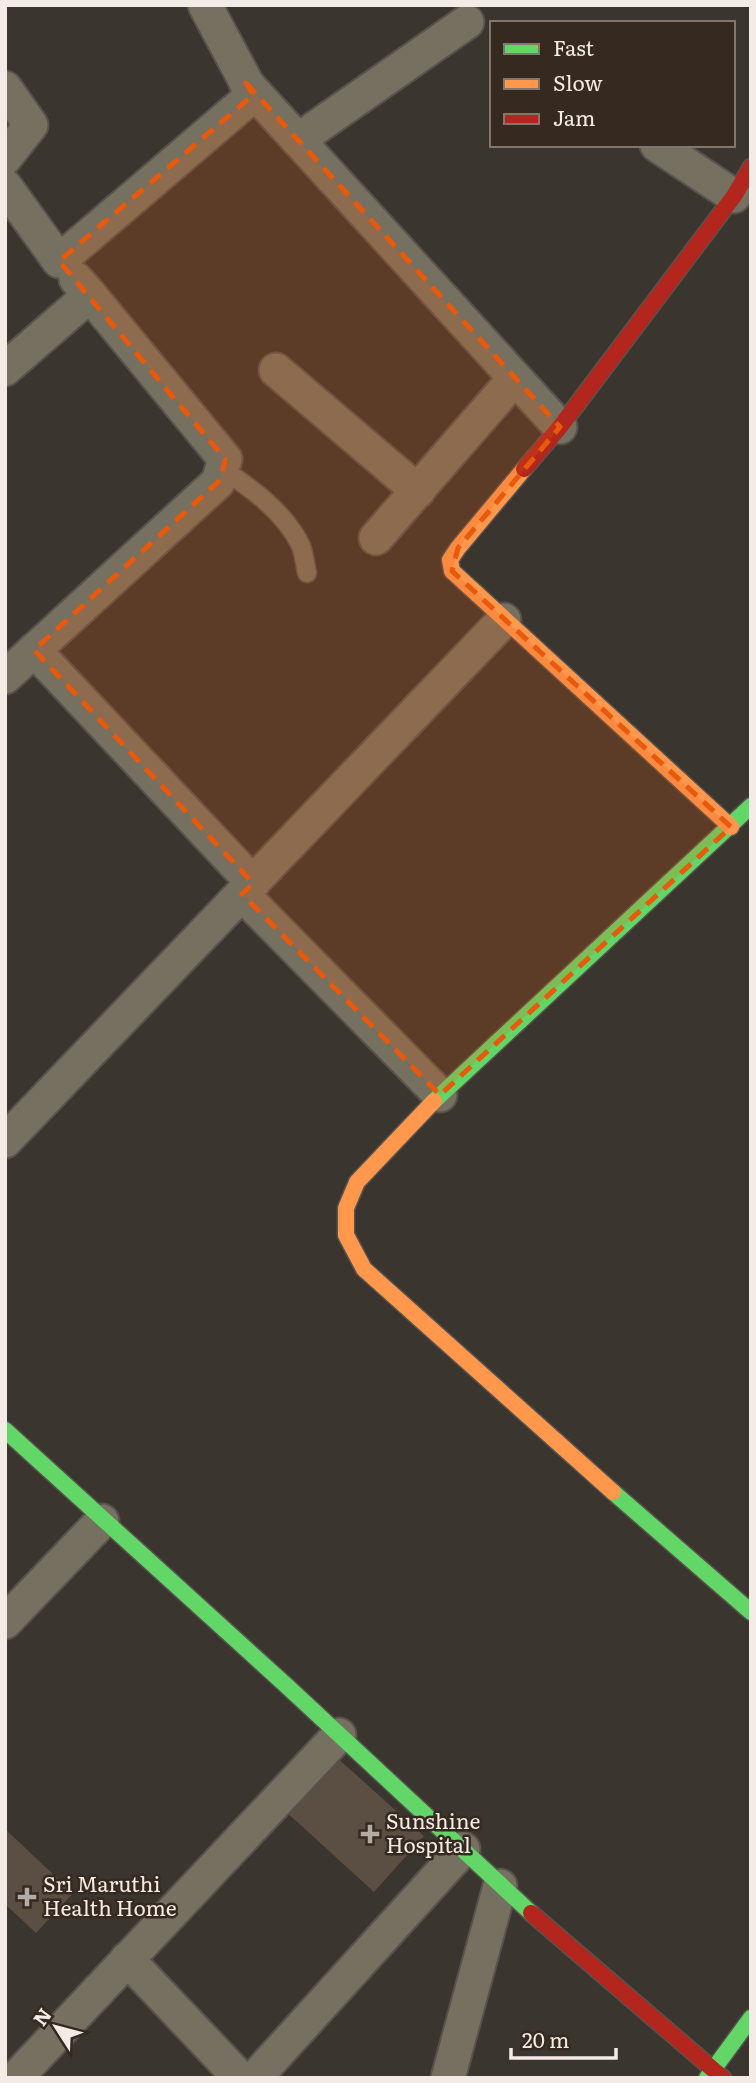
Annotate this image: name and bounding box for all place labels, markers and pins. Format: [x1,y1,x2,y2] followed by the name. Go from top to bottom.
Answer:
[386,1804,481,1859] place label: Sunshine Hospital
[360,1824,380,1844] marker: Sunshine Hospital
[43,1867,177,1922] place label: Sri Maruthi Health Home
[17,1887,37,1907] marker: Sri Maruthi Health Home

